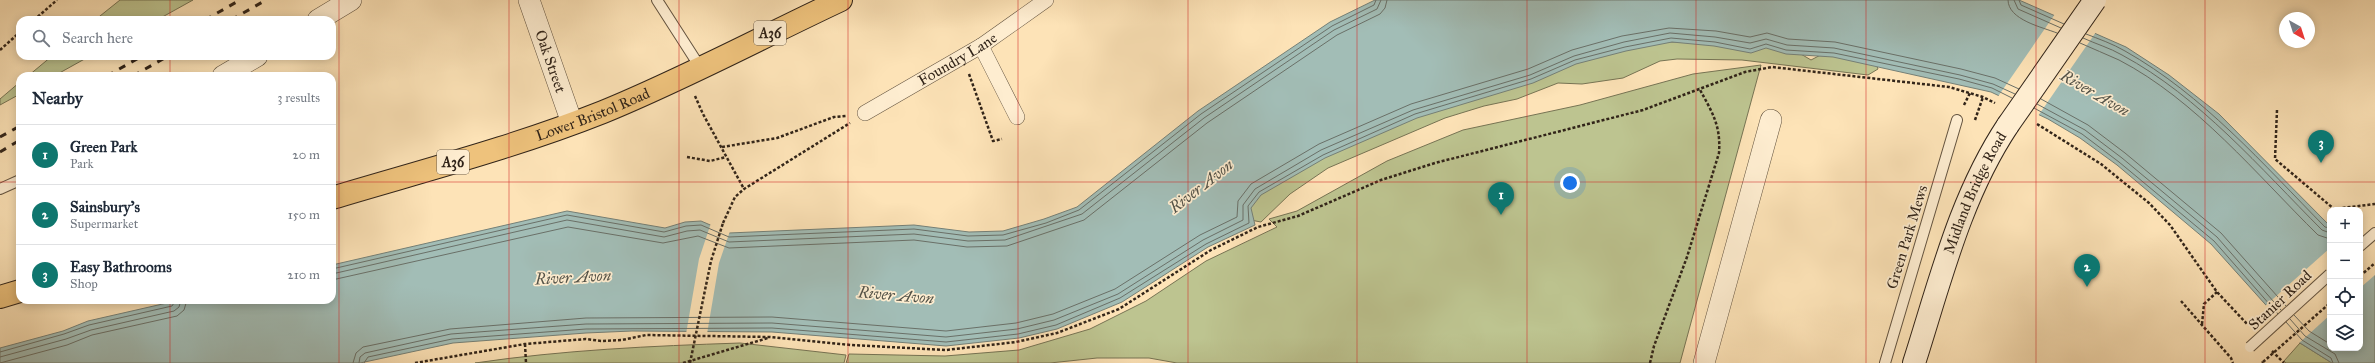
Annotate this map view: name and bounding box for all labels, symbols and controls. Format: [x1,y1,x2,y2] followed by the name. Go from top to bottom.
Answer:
[2279,12,2315,48] north arrow
[16,16,336,60] search box
[754,21,786,45] road number: A36
[30,27,52,49] icon: search
[531,28,570,96] street label: Oak Street
[62,29,133,47] text: Search here
[915,29,1000,89] street label: Foundry Lane
[2056,65,2133,121] water label: River Avon
[534,84,653,145] street label: Lower Bristol Road
[32,88,83,109] text: Nearby
[277,90,320,106] text: 3 results
[1940,128,2011,256] street label: Midland Bridge Road
[2308,130,2334,163] pin: 3
[70,138,137,156] text: Green Park
[42,147,48,163] text: 1
[292,147,320,163] text: 20 m
[437,150,469,174] road number: A36
[1164,155,1237,218] water label: River Avon
[70,156,94,172] text: Park
[1560,173,1580,193] your location
[1488,182,1514,215] pin: 1
[1883,183,1931,291] street label: Green Park Mews
[70,198,140,216] text: Sainsbury's
[42,207,48,223] text: 2
[288,207,320,223] text: 150 m
[2327,207,2363,351] map controls
[2327,207,2363,243] button: +
[70,216,138,232] text: Supermarket
[2327,243,2363,279] button: −
[2074,254,2100,287] pin: 2
[70,258,172,276] text: Easy Bathrooms
[534,265,612,289] water label: River Avon
[2245,266,2316,334] street label: Stanier Road
[42,267,48,283] text: 3
[287,267,320,283] text: 210 m
[70,276,98,292] text: Shop
[2327,279,2363,315] button: locate
[856,282,935,308] water label: River Avon
[2327,315,2363,351] button: layers

